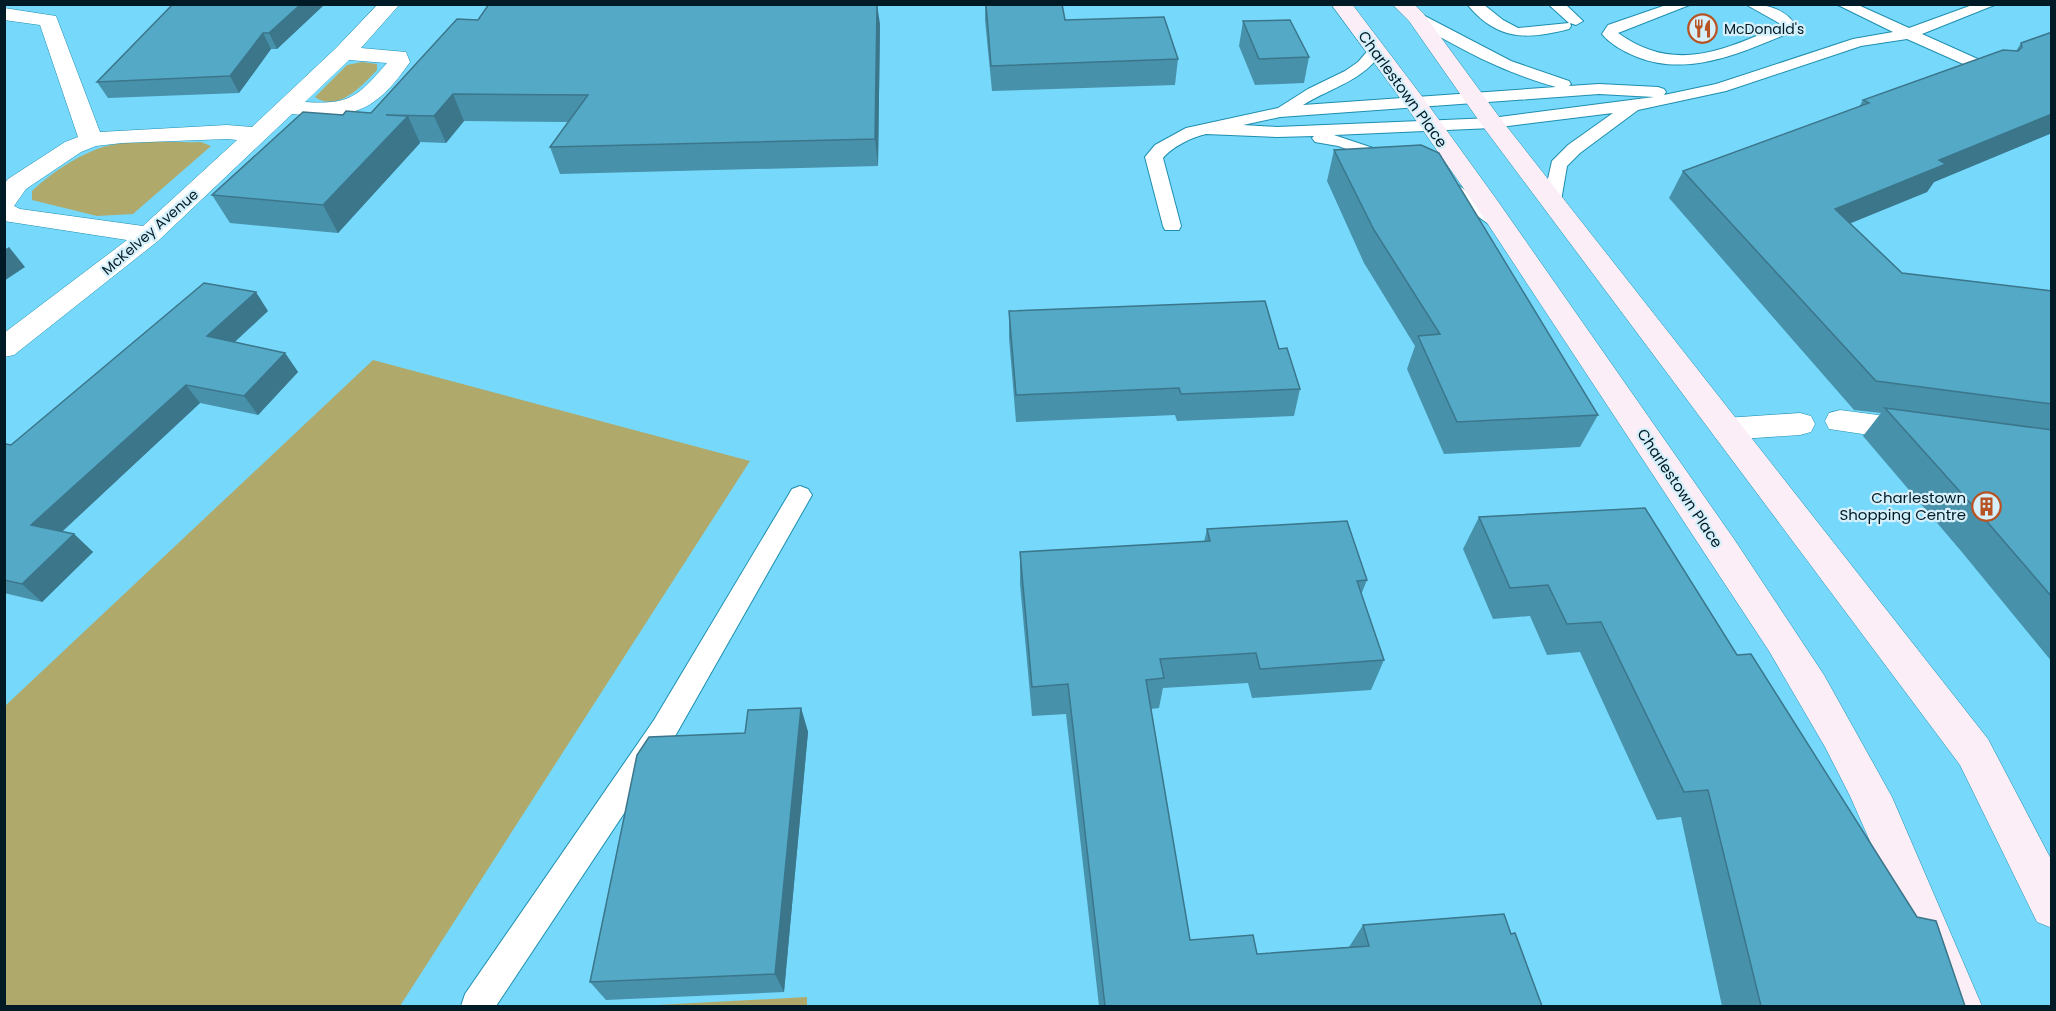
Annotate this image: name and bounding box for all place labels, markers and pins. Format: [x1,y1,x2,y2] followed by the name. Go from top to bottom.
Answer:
[1687,13,1719,45] restaurant icon: McDonald's
[1724,19,1804,39] place label: McDonald's
[1839,487,1966,525] place label: Charlestown Shopping Centre
[1971,490,2003,522] building icon: Charlestown Shopping Centre

